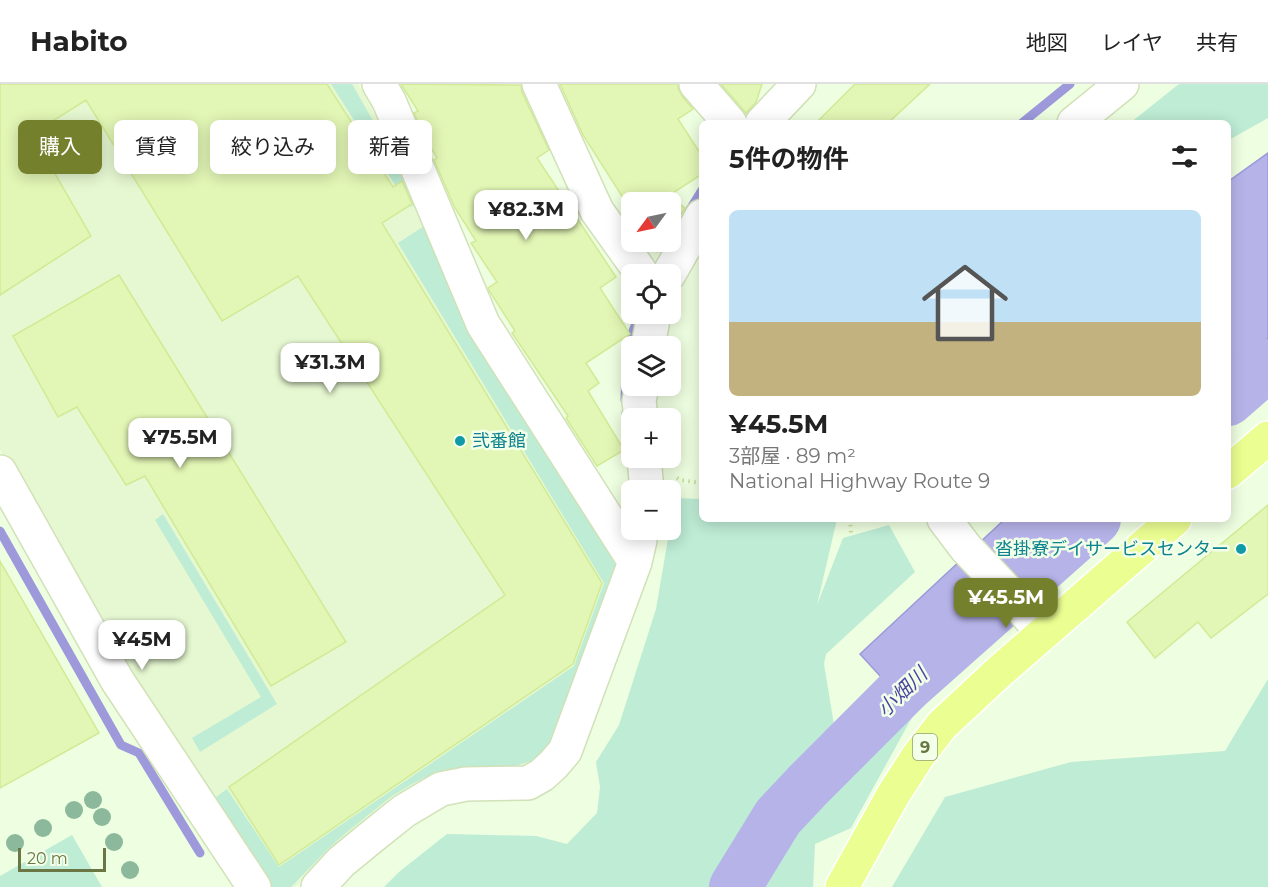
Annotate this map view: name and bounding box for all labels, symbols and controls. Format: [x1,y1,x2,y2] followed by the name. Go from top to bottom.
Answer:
[30,24,128,58] text: Habito
[1026,30,1068,55] text: 地図
[1101,30,1163,55] text: レイヤ
[1196,30,1238,55] text: 共有
[18,120,102,174] chip: 購入
[114,120,198,174] chip: 賃貸
[210,120,336,174] chip: 絞り込み
[348,120,432,174] chip: 新着
[1168,140,1201,173] icon: filters
[729,143,848,175] text: 5件の物件
[477,190,575,241] pin: ¥82.3M
[621,192,681,252] north arrow
[621,192,681,540] map controls
[488,197,564,221] text: ¥82.3M
[911,249,1019,357] icon: home
[621,264,681,324] button: locate
[621,336,681,396] button: layers
[281,343,379,394] pin: ¥31.3M
[295,350,365,374] text: ¥31.3M
[621,408,681,468] button: +
[729,408,828,440] text: ¥45.5M
[131,418,229,469] pin: ¥75.5M
[142,425,218,449] text: ¥75.5M
[472,430,526,452] place label: 弐番館
[453,434,467,448] marker: 弐番館
[729,444,856,468] text: 3部屋 · 89 m²
[729,469,990,493] text: National Highway Route 9
[621,480,681,540] button: −
[995,538,1229,560] place label: 沓掛寮デイサービスセンター
[1234,542,1248,556] marker: 沓掛寮デイサービスセンター
[957,578,1055,629] pin: ¥45.5M
[968,585,1044,609] text: ¥45.5M
[106,620,178,671] pin: ¥45M
[112,627,172,651] text: ¥45M
[872,661,933,721] water label: 小畑川
[913,734,937,760] road number: 9
[18,845,106,872] scale bar
[27,849,68,868] text: 20 m

